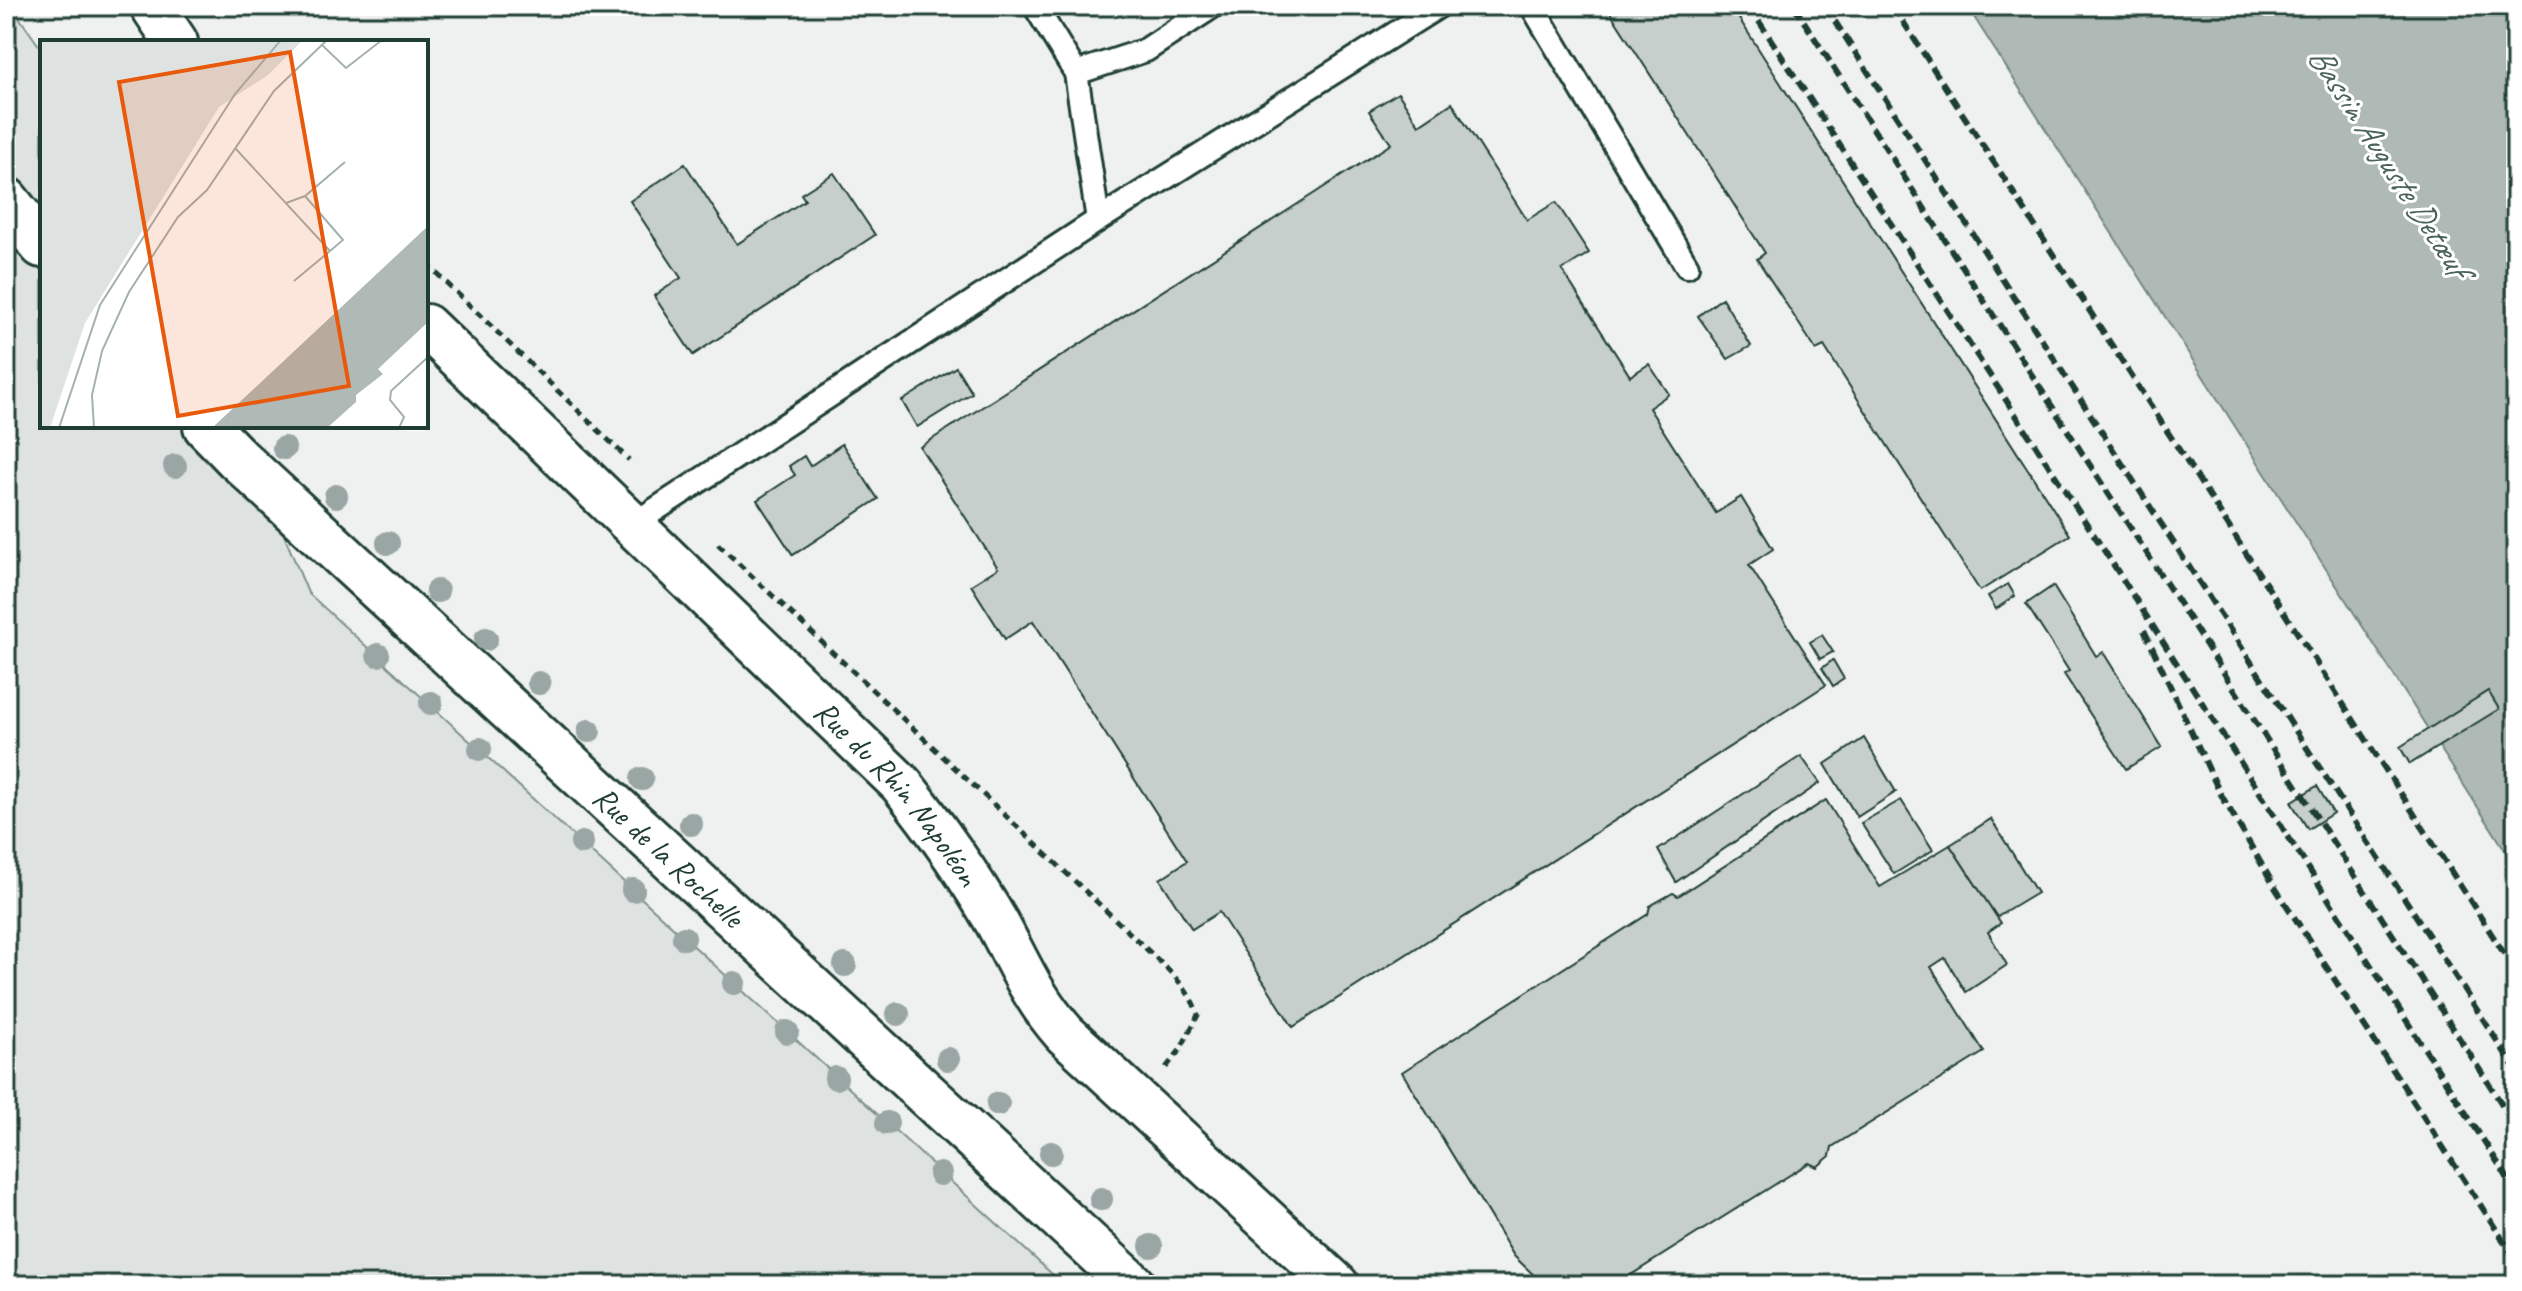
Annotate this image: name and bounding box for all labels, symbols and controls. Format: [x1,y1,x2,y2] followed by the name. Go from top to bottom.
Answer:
[2299,38,2486,294] water label: Bassin Auguste Detœuf
[40,40,428,428] inset map
[805,691,990,895] street label: Rue du Rhin Napoléon
[585,777,755,938] street label: Rue de la Rochelle

